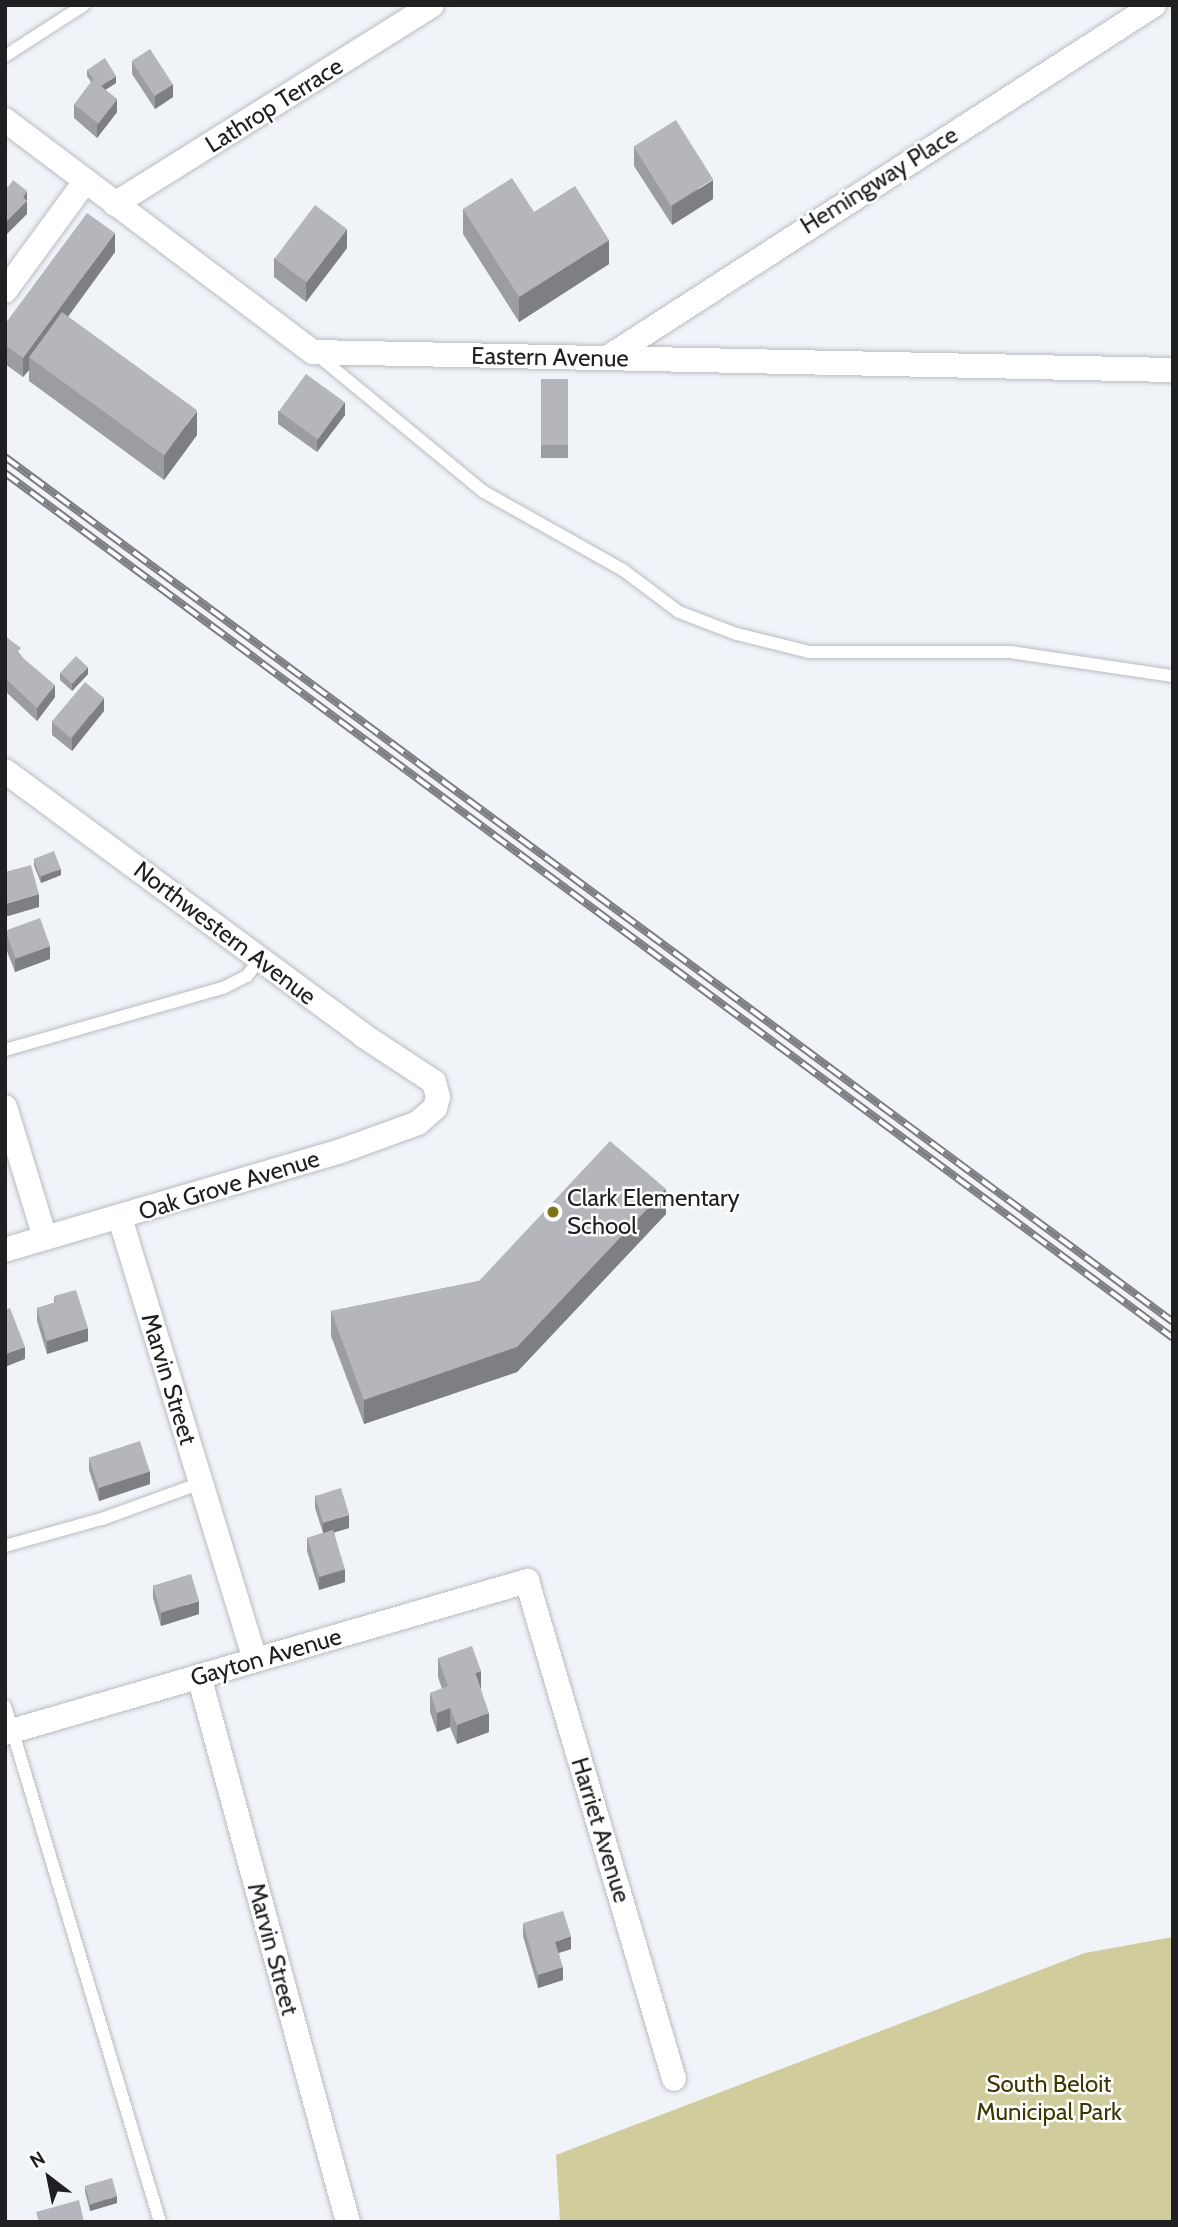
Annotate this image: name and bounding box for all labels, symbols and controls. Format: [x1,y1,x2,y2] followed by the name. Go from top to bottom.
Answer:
[200,51,348,159] street label: Lathrop Terrace
[795,120,963,240] street label: Hemingway Place
[471,341,629,373] street label: Eastern Avenue
[128,855,322,1011] street label: Northwestern Avenue
[135,1144,323,1226] street label: Oak Grove Avenue
[567,1184,740,1240] place label: Clark Elementary School
[545,1204,561,1220] marker: Clark Elementary School
[135,1310,203,1448] street label: Marvin Street
[187,1622,345,1692] street label: Gayton Avenue
[565,1754,637,1906] street label: Harriet Avenue
[242,1880,304,2018] street label: Marvin Street
[976,2070,1122,2126] park label: South Beloit Municipal Park
[14,2143,84,2213] north arrow
[26,2146,49,2173] text: N

